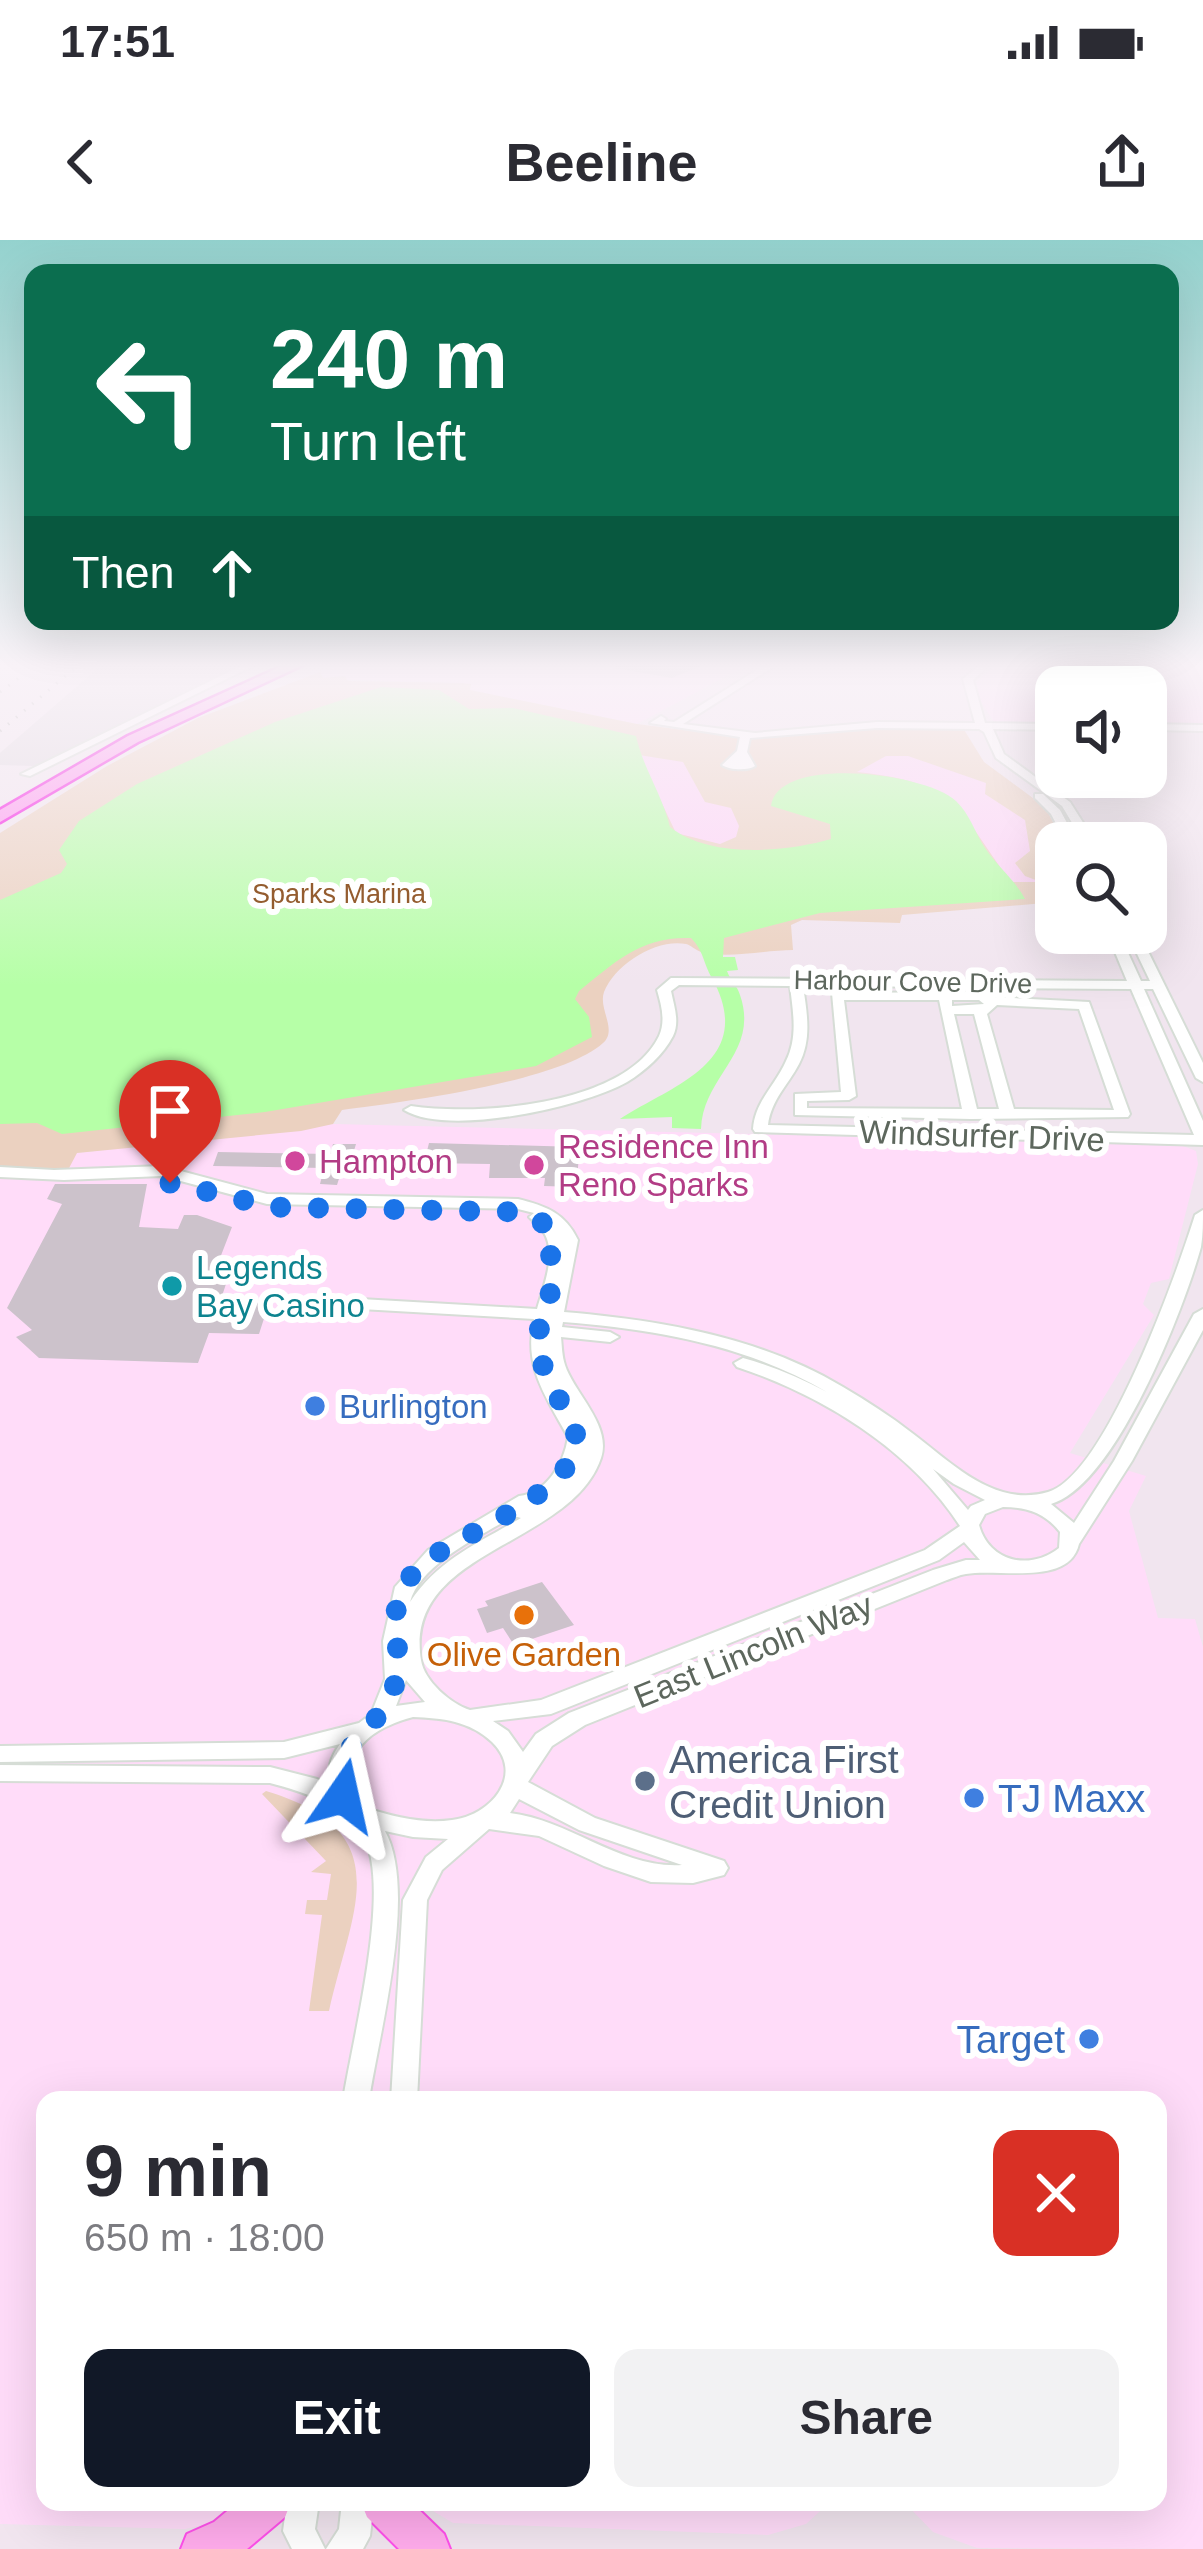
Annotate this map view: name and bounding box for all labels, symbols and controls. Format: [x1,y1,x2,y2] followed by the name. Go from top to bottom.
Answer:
[60,16,175,67] text: 17:51
[48,129,114,195] icon: back
[1089,129,1155,195] icon: share
[505,132,698,192] text: Beeline
[72,312,228,468] icon: left
[270,312,508,406] text: 240 m
[270,411,466,471] text: Turn left
[199,540,265,606] icon: ahead
[72,547,175,598] text: Then
[1035,666,1167,954] map controls
[1035,666,1167,798] button: sound
[1035,822,1167,954] button: search
[252,879,427,909] park label: Sparks Marina
[793,965,1033,999] street label: Harbour Cove Drive
[119,1060,221,1183] pin
[137,1078,203,1144] icon: arrive
[859,1113,1105,1158] street label: Windsurfer Drive
[558,1128,769,1203] place label: Residence Inn Reno Sparks
[319,1143,453,1180] place label: Hampton
[282,1148,308,1174] marker: Hampton
[521,1152,547,1178] marker: Residence Inn Reno Sparks
[196,1249,365,1324] place label: Legends Bay Casino
[159,1273,185,1299] marker: Legends Bay Casino
[339,1388,488,1425] place label: Burlington
[302,1393,328,1419] marker: Burlington
[629,1586,878,1715] street label: East Lincoln Way
[511,1602,537,1628] marker: Olive Garden
[427,1636,621,1673] place label: Olive Garden
[280,1733,406,1859] position arrow
[669,1738,899,1826] place label: America First Credit Union
[632,1768,658,1794] marker: America First Credit Union
[998,1777,1146,1820] place label: TJ Maxx
[961,1785,987,1811] marker: TJ Maxx
[957,2018,1065,2061] place label: Target
[1076,2026,1102,2052] marker: Target
[993,2130,1119,2256] button: close
[84,2131,272,2211] text: 9 min
[84,2216,325,2259] text: 650 m · 18:00
[84,2349,590,2487] button: Exit
[614,2349,1119,2487] button: Share

